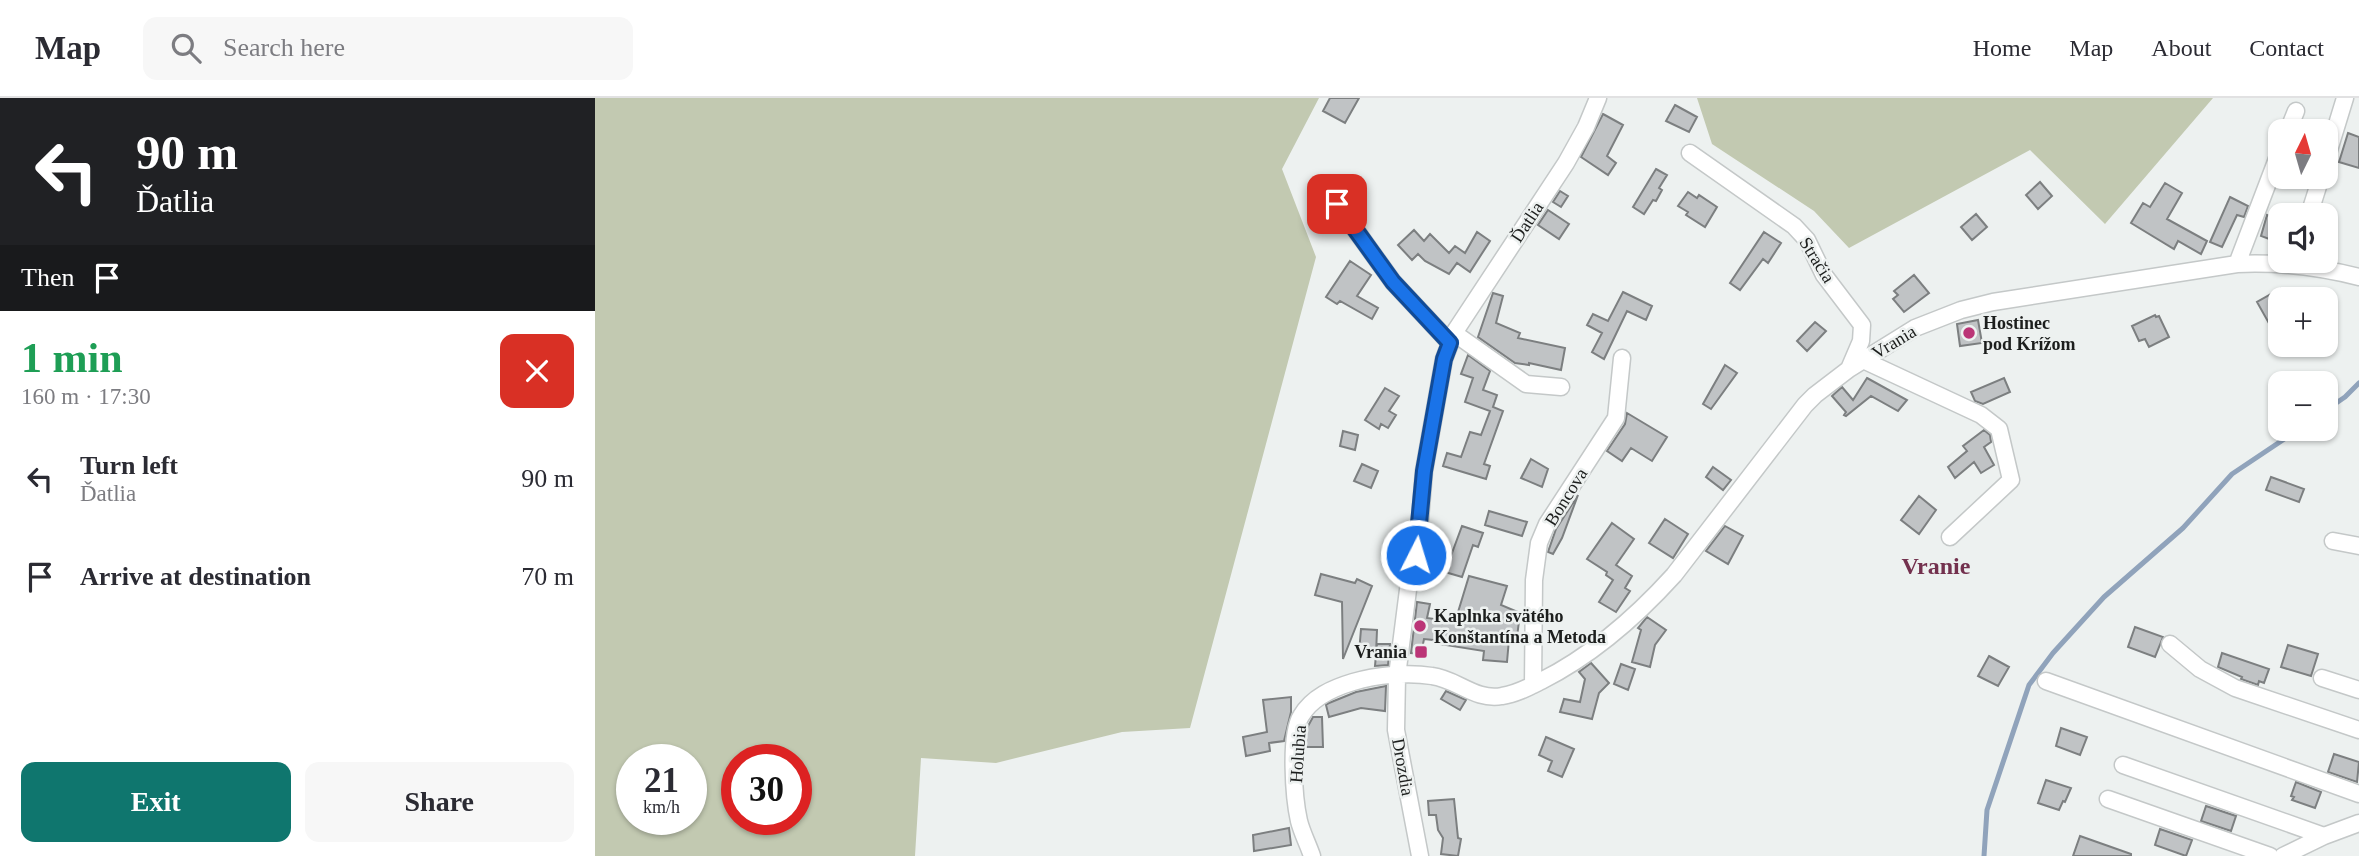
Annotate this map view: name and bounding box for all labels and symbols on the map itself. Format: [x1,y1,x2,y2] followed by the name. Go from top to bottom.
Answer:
[2268,119,2338,189] north arrow
[1307,174,1367,234] pin
[1506,198,1547,246] street label: Ďatlia
[1795,234,1839,286] street label: Stračia
[1983,313,2076,354] place label: Hostinec pod Krížom
[1868,321,1920,363] street label: Vrania
[1961,325,1977,341] marker: Hostinec pod Krížom
[1541,465,1591,529] street label: Boncova
[1379,518,1453,592] position arrow
[1902,553,1971,579] district label: Vranie
[1434,606,1606,647] place label: Kaplnka svätého Konštantína a Metoda
[1412,618,1428,634] marker: Kaplnka svätého Konštantína a Metoda
[1354,642,1407,662] place label: Vrania
[1413,644,1429,660] marker: Vrania
[1286,724,1310,784] street label: Holubia
[1388,737,1418,797] street label: Drozdia
[721,744,812,835] speed limit sign: 30

